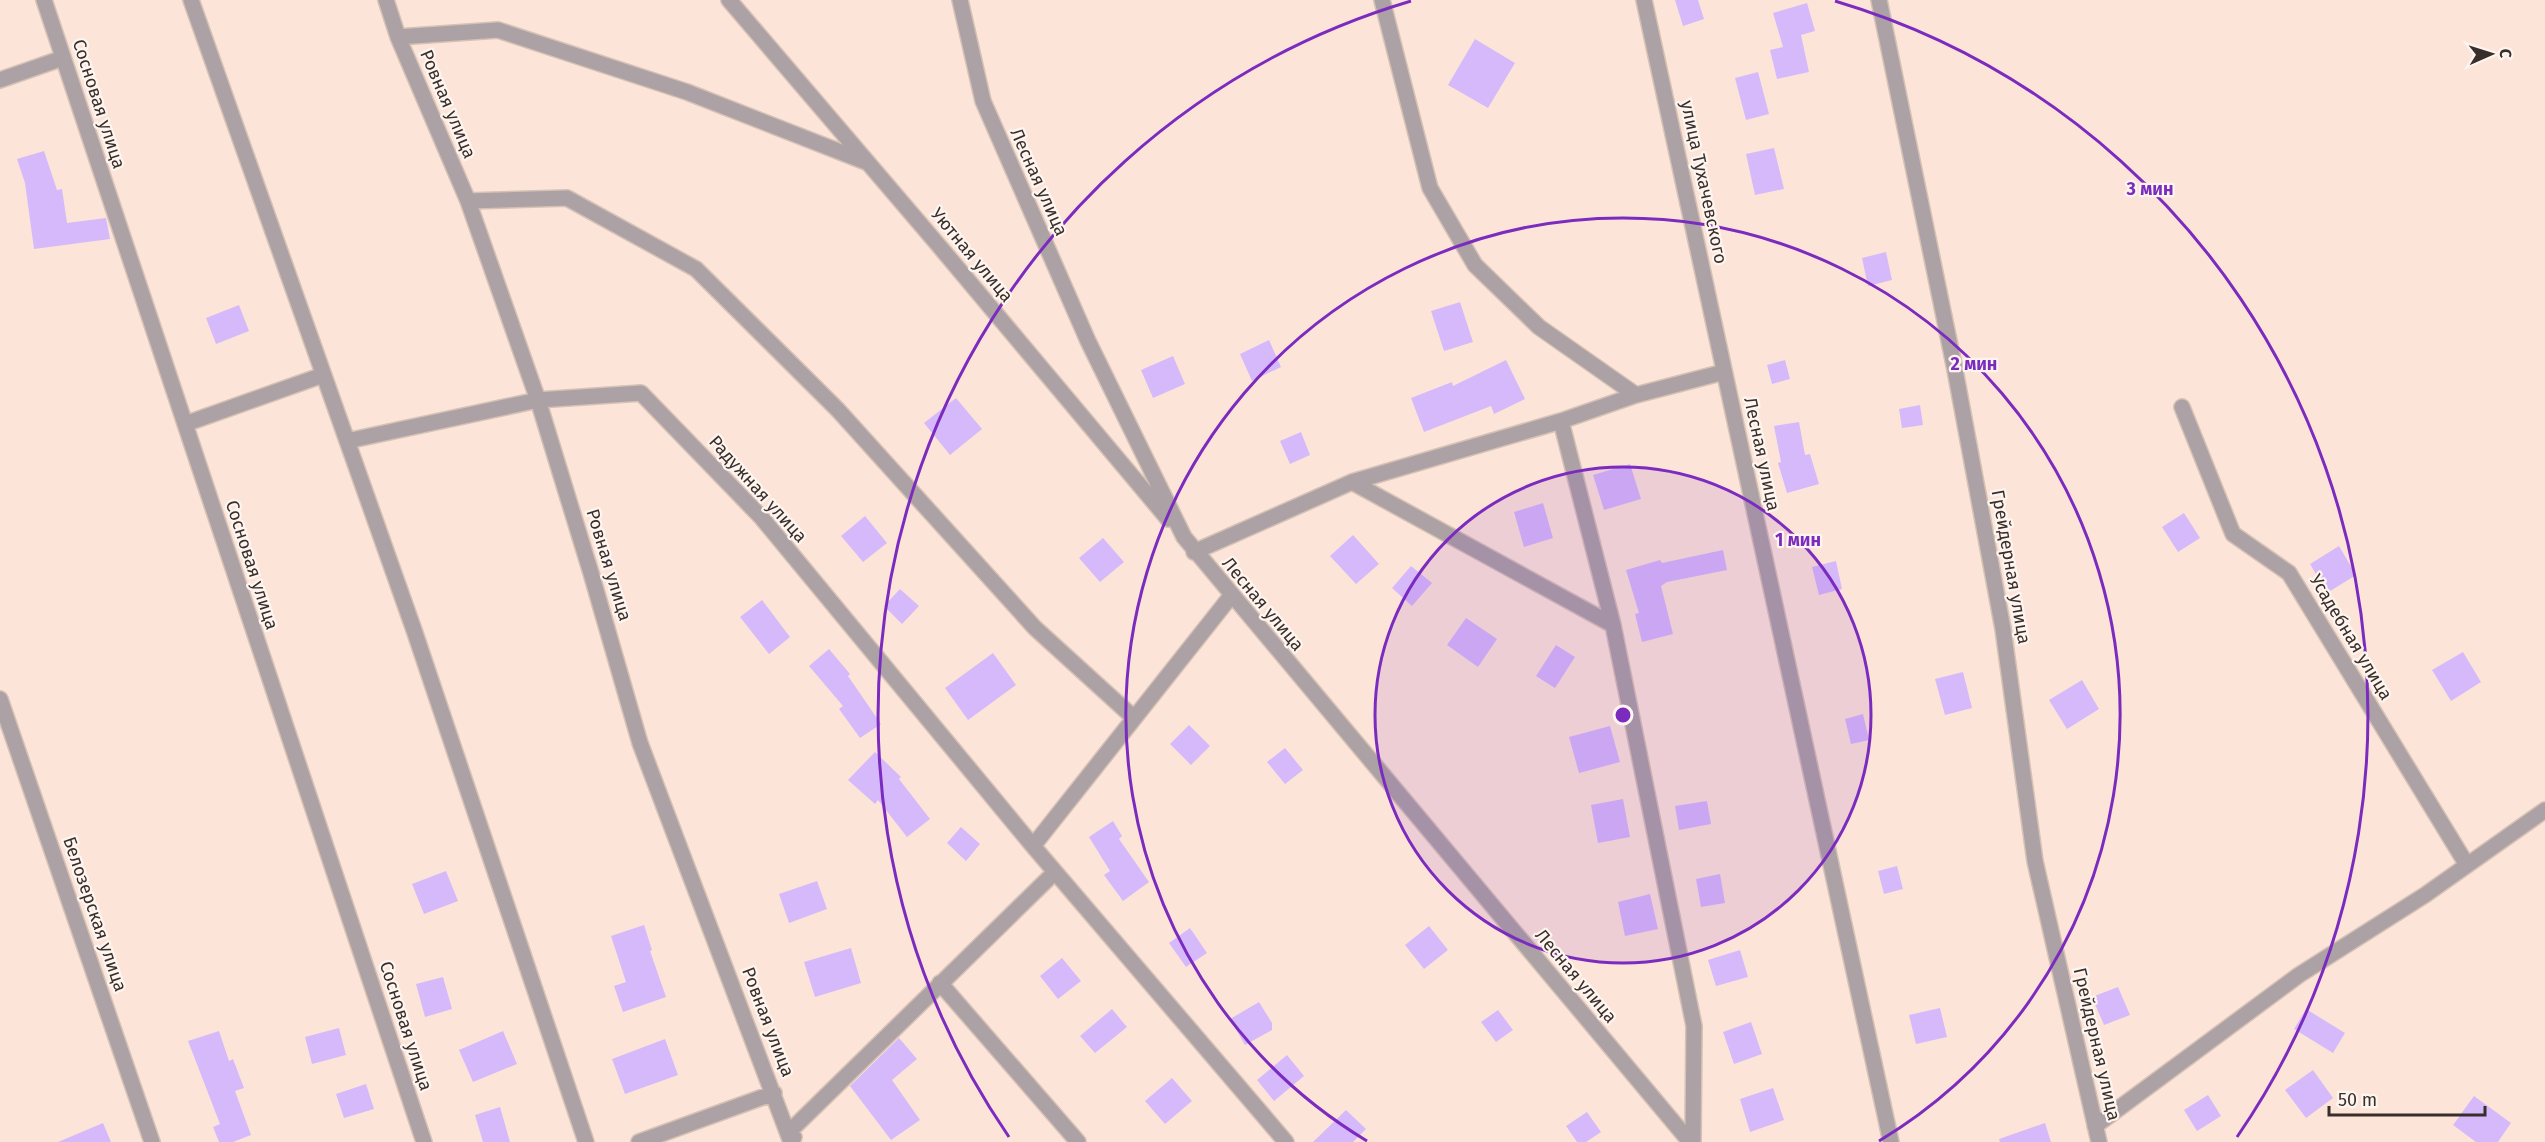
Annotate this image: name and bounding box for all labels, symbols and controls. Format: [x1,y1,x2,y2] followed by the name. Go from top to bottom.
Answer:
[2461,24,2521,84] north arrow
[68,37,130,171] street label: Сосновая улица
[415,46,481,162] street label: Ровная улица
[2496,48,2515,59] text: С
[1676,98,1732,266] street label: улица Тухачевского
[1005,125,1073,239] street label: Лесная улица
[2126,178,2173,200] text: 3 мин
[926,203,1018,307] street label: Уютная улица
[1951,353,1997,375] text: 2 мин
[1739,395,1785,513] street label: Лесная улица
[704,431,812,547] street label: Радужная улица
[1987,488,2035,646] street label: Грейдерная улица
[221,498,283,632] street label: Сосновая улица
[582,506,636,624] street label: Ровная улица
[1775,529,1821,551] text: 1 мин
[1217,553,1309,655] street label: Лесная улица
[2305,570,2397,704] street label: Усадебная улица
[1613,705,1633,725] centre of rings
[58,834,132,994] street label: Белозерская улица
[1530,925,1622,1027] street label: Лесная улица
[375,959,437,1093] street label: Сосновая улица
[737,964,799,1080] street label: Ровная улица
[2069,965,2125,1123] street label: Грейдерная улица
[2329,1079,2485,1117] scale bar
[2338,1089,2377,1111] text: 50 m

